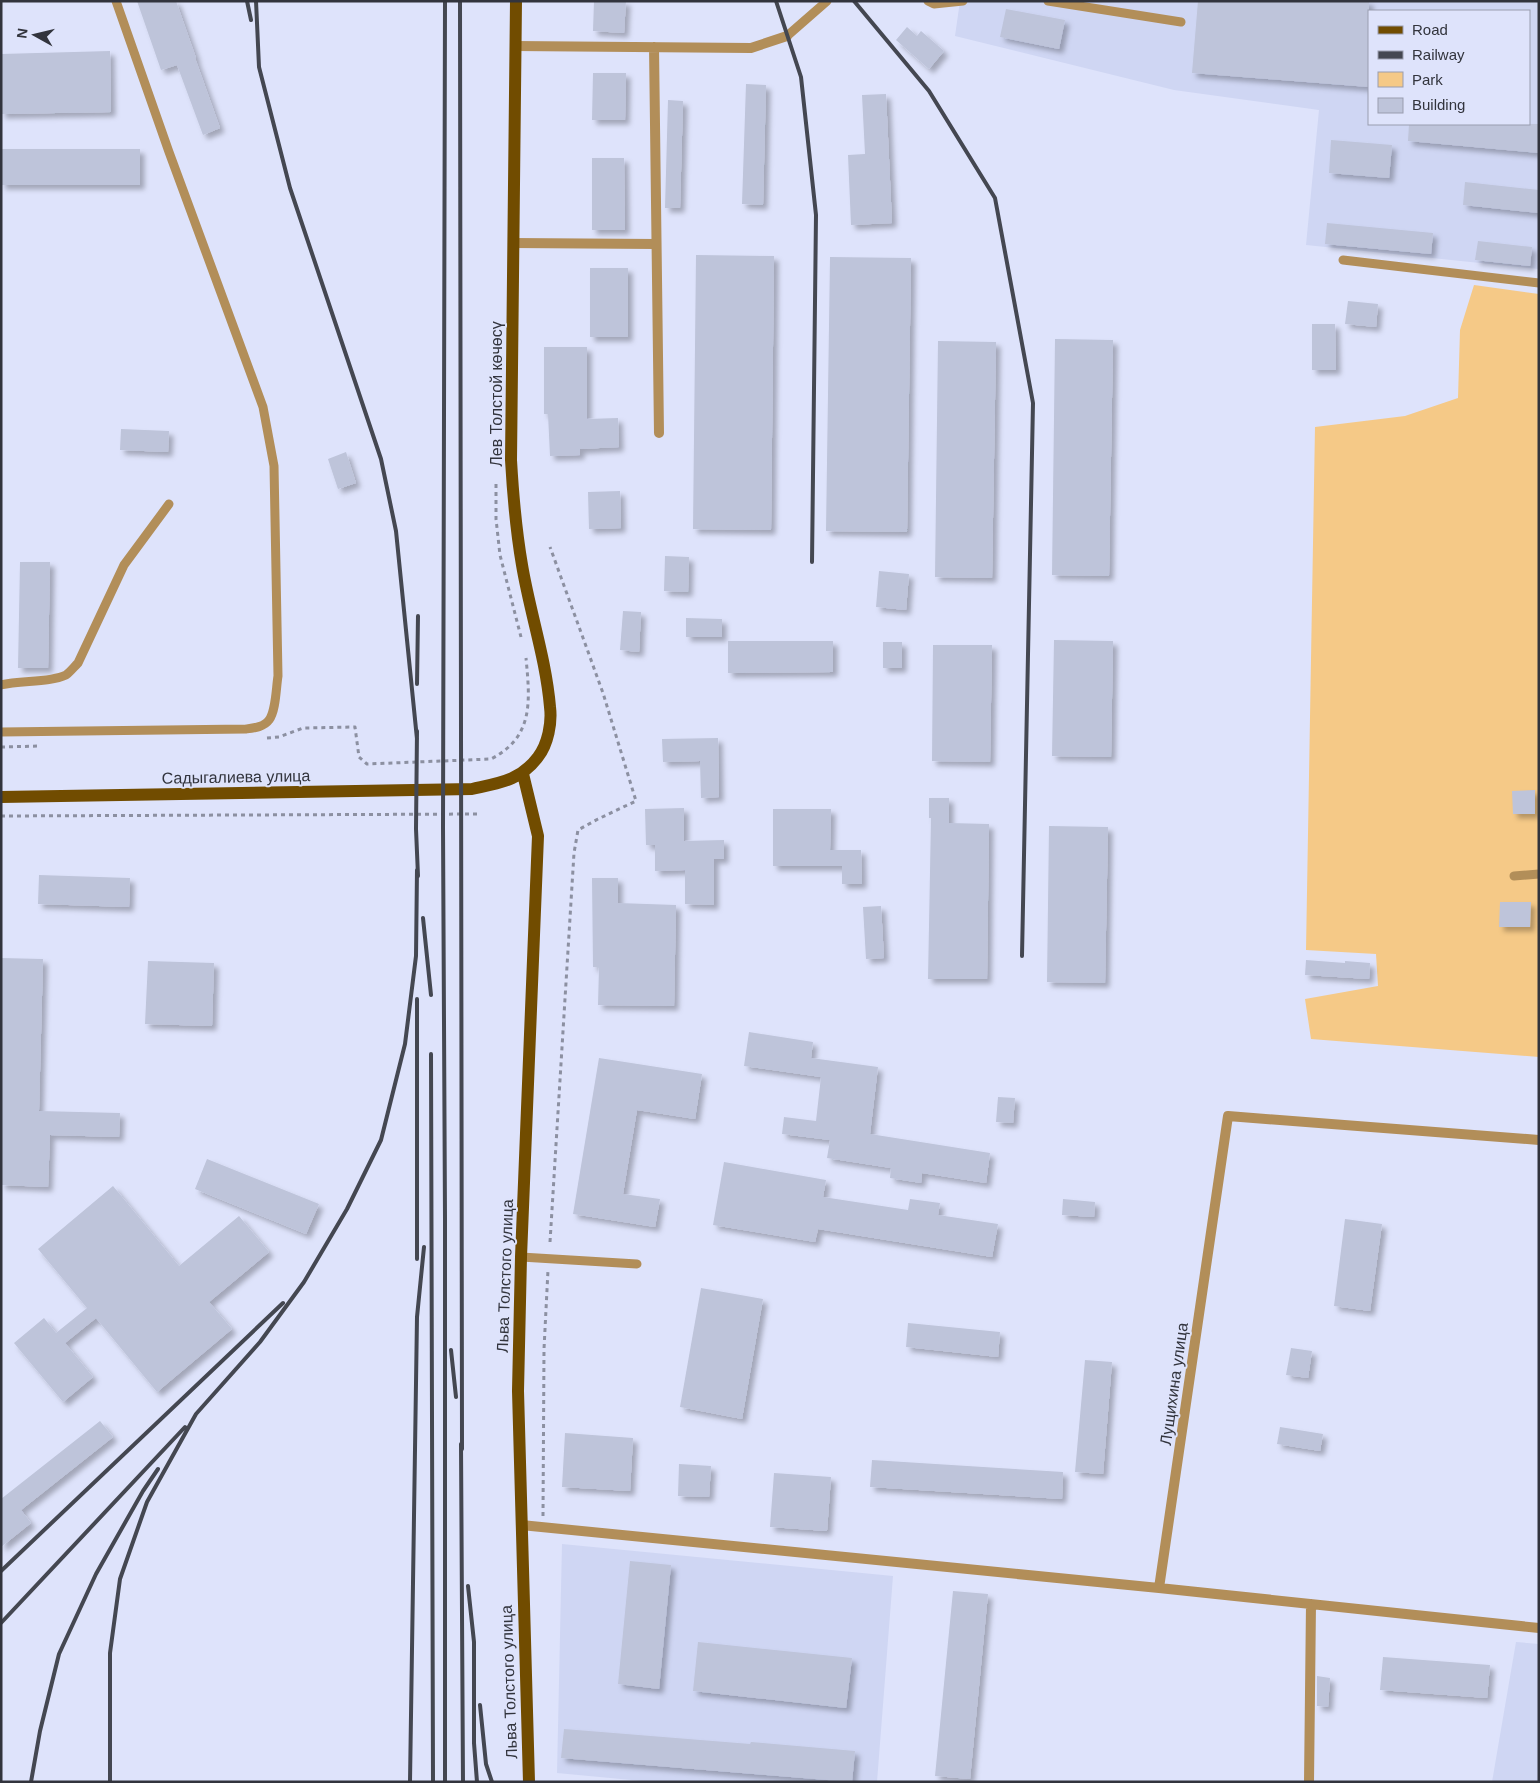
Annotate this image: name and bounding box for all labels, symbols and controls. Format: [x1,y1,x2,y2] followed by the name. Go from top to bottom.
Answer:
[10,10,60,60] north arrow
[1368,10,1530,125] legend
[1412,21,1448,38] text: Road
[13,27,31,39] text: N
[1412,46,1465,63] text: Railway
[1412,71,1443,88] text: Park
[1412,96,1465,113] text: Building
[488,321,505,467] street label: Лев Толстой көчөсү
[162,767,311,787] street label: Садыгалиева улица
[494,1199,516,1353] street label: Льва Толстого улица
[1157,1321,1191,1447] street label: Лущихина улица
[498,1605,520,1759] street label: Льва Толстого улица

